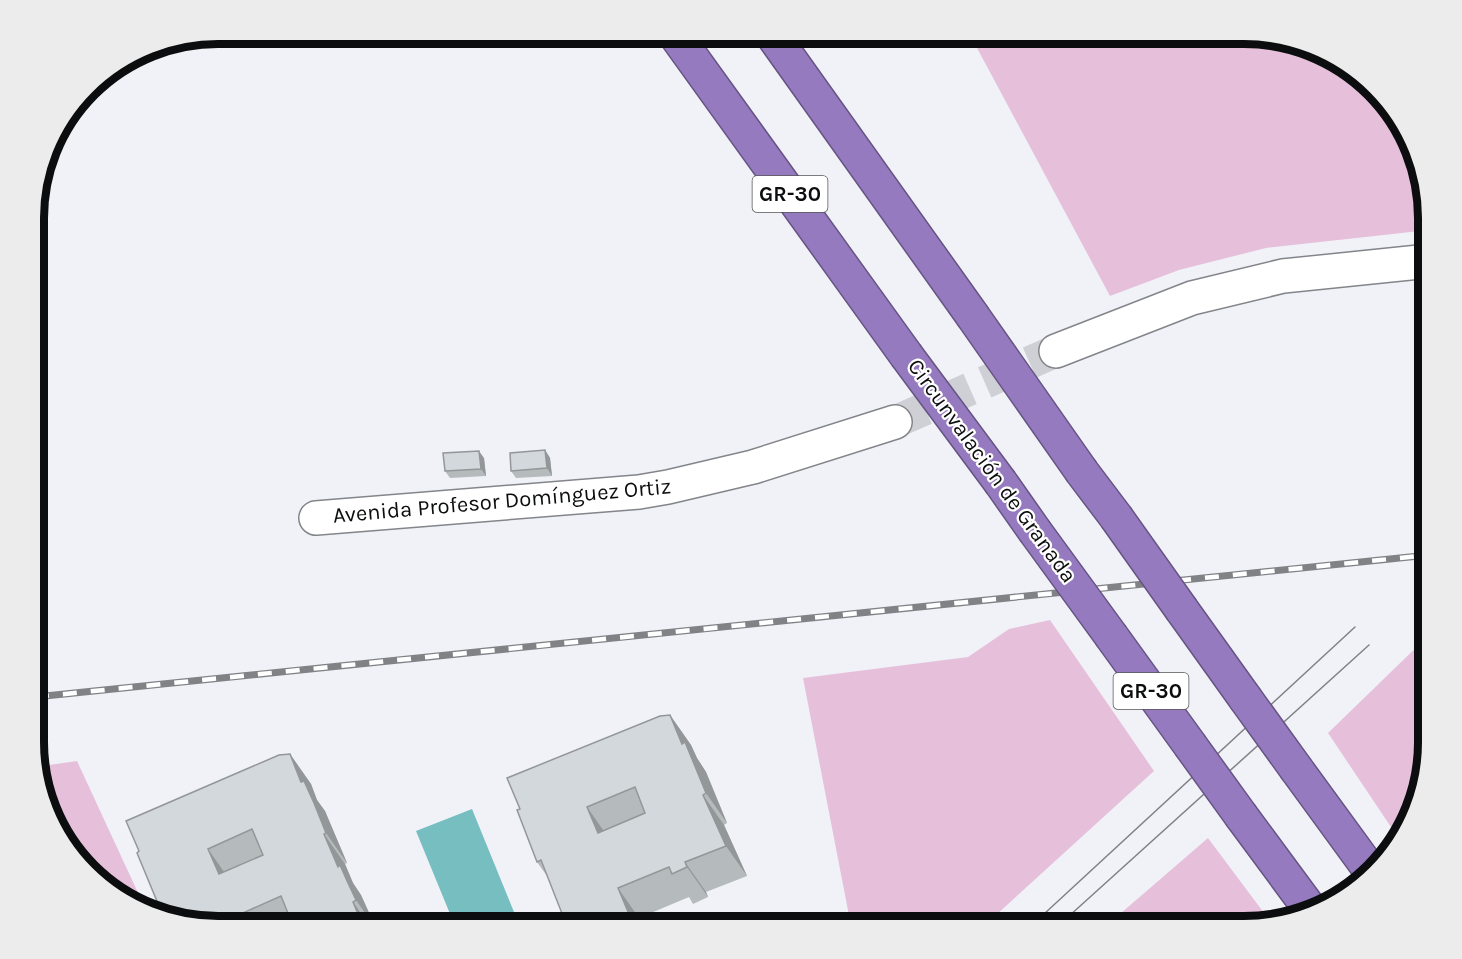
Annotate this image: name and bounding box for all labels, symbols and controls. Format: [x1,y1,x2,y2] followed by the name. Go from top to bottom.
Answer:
[752,176,828,212] road number: GR-30
[902,354,1082,588] street label: Circunvalación de Granada
[332,473,672,529] street label: Avenida Profesor Domínguez Ortiz
[1114,673,1188,709] road number: GR-30

